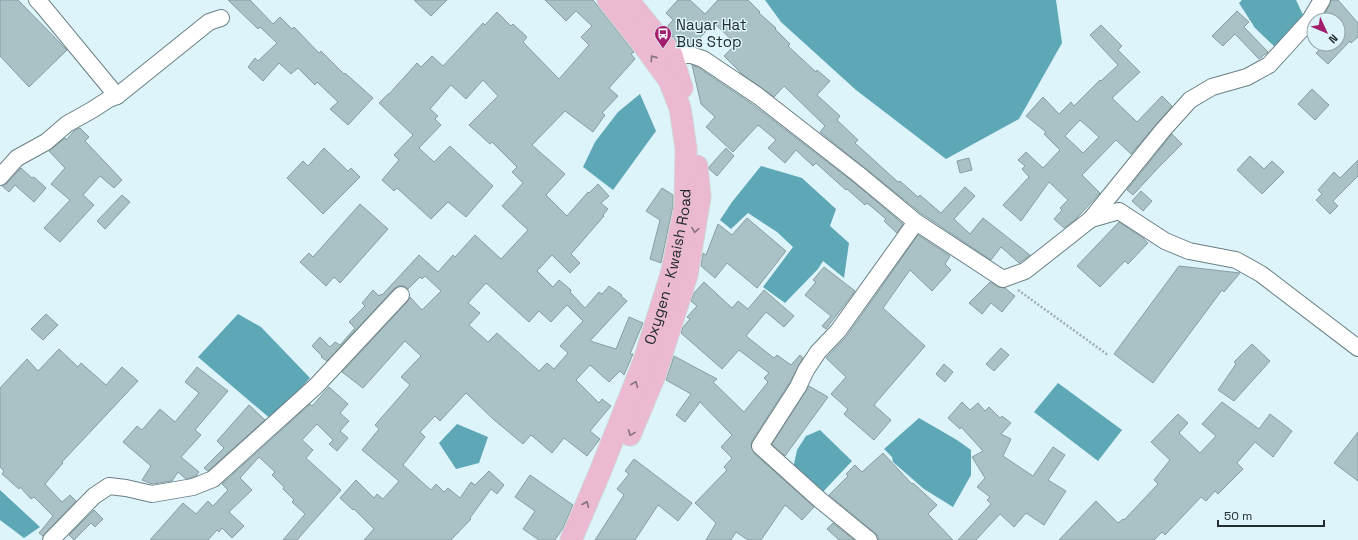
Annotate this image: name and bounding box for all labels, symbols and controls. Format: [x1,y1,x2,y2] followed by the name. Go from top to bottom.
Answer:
[1306,12,1346,52] north arrow
[676,15,747,51] place label: Nayar Hat Bus Stop
[653,24,673,49] bus stop icon: Nayar Hat Bus Stop
[1326,31,1341,46] text: N
[651,56,658,63] one-way arrow
[640,188,694,347] street label: Oxygen - Kwaish Road
[691,227,700,233] one-way arrow
[631,380,639,387] one-way arrow
[628,429,636,437] one-way arrow
[581,501,589,509] one-way arrow
[1218,502,1324,528] scale bar
[1224,508,1252,524] text: 50 m

